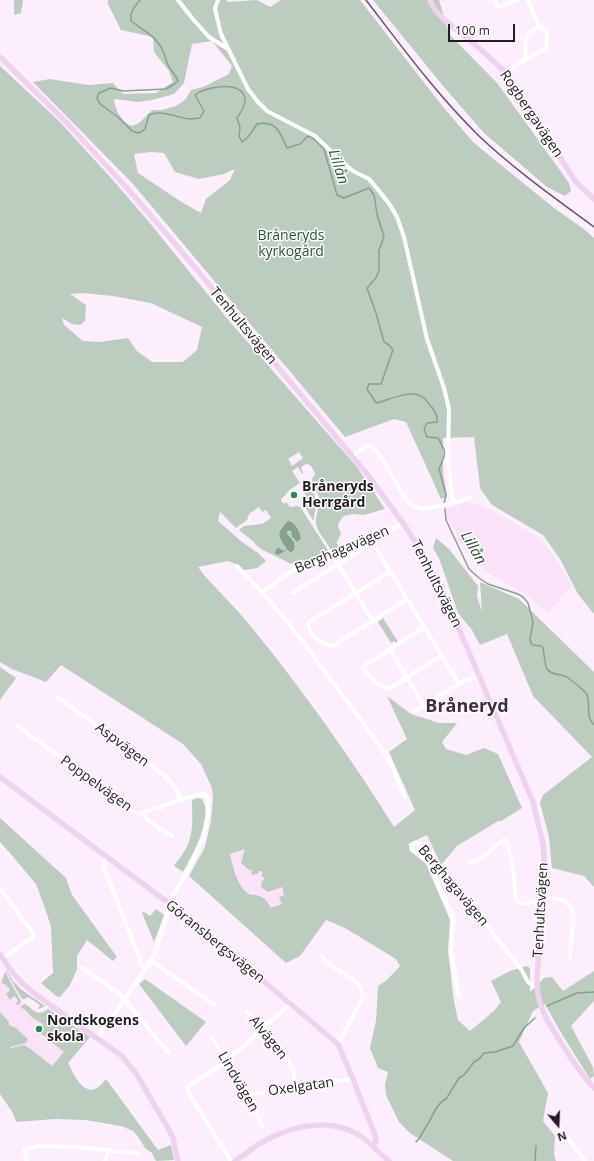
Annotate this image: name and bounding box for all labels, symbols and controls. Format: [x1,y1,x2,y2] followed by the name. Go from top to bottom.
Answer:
[450,16,517,42] scale bar
[455,22,490,39] text: 100 m
[496,67,566,161] street label: Rogbergavägen
[324,147,352,187] water label: Lillån
[258,228,324,260] park label: Bråneryds kyrkogård
[206,284,280,368] street label: Tenhultsvägen
[302,479,374,512] place label: Bråneryds Herrgård
[289,490,299,500] marker: Bråneryds Herrgård
[292,523,392,577] street label: Berghagavägen
[456,528,490,568] water label: Lillån
[407,538,465,630] street label: Tenhultsvägen
[425,696,509,718] district label: Bråneryd
[92,719,152,771] street label: Aspvägen
[57,752,135,816] street label: Poppelvägen
[414,842,492,930] street label: Berghagavägen
[530,862,552,958] street label: Tenhultsvägen
[162,897,268,987] street label: Göransbergsvägen
[47,1013,139,1046] place label: Nordskogens skola
[245,1013,291,1063] street label: Alvägen
[34,1024,44,1034] marker: Nordskogens skola
[214,1049,262,1115] street label: Lindvägen
[267,1074,335,1100] street label: Oxelgatan
[538,1105,578,1145] north arrow
[555,1128,569,1145] text: N

